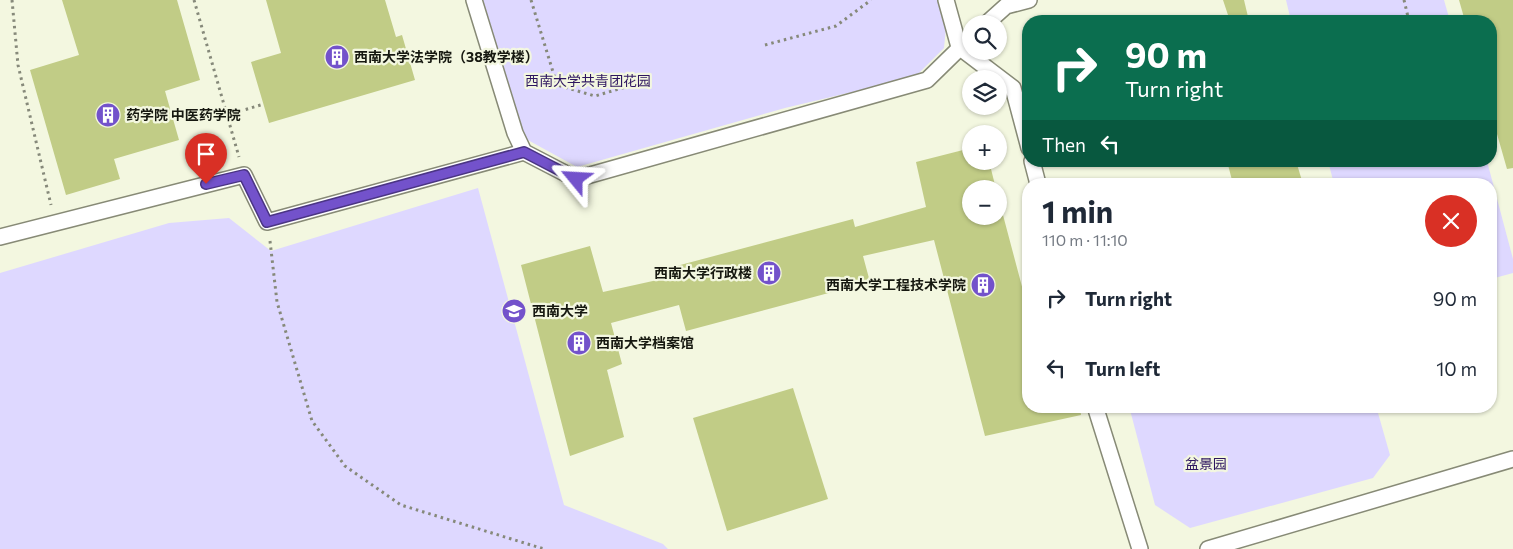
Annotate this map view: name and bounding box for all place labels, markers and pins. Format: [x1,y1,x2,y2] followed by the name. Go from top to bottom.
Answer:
[324,44,350,70] building icon: 西南大学法学院（38教学楼）
[354,48,539,65] place label: 西南大学法学院（38教学楼）
[95,102,121,128] building icon: 药学院 中医药学院
[126,106,241,123] place label: 药学院 中医药学院
[185,133,227,184] pin
[756,260,782,286] building icon: 西南大学行政楼
[654,264,752,281] place label: 西南大学行政楼
[970,272,996,298] building icon: 西南大学工程技术学院
[826,276,966,293] place label: 西南大学工程技术学院
[501,298,527,324] school or university icon: 西南大学
[532,302,588,319] place label: 西南大学
[566,330,592,356] building icon: 西南大学档案馆
[596,334,694,351] place label: 西南大学档案馆

